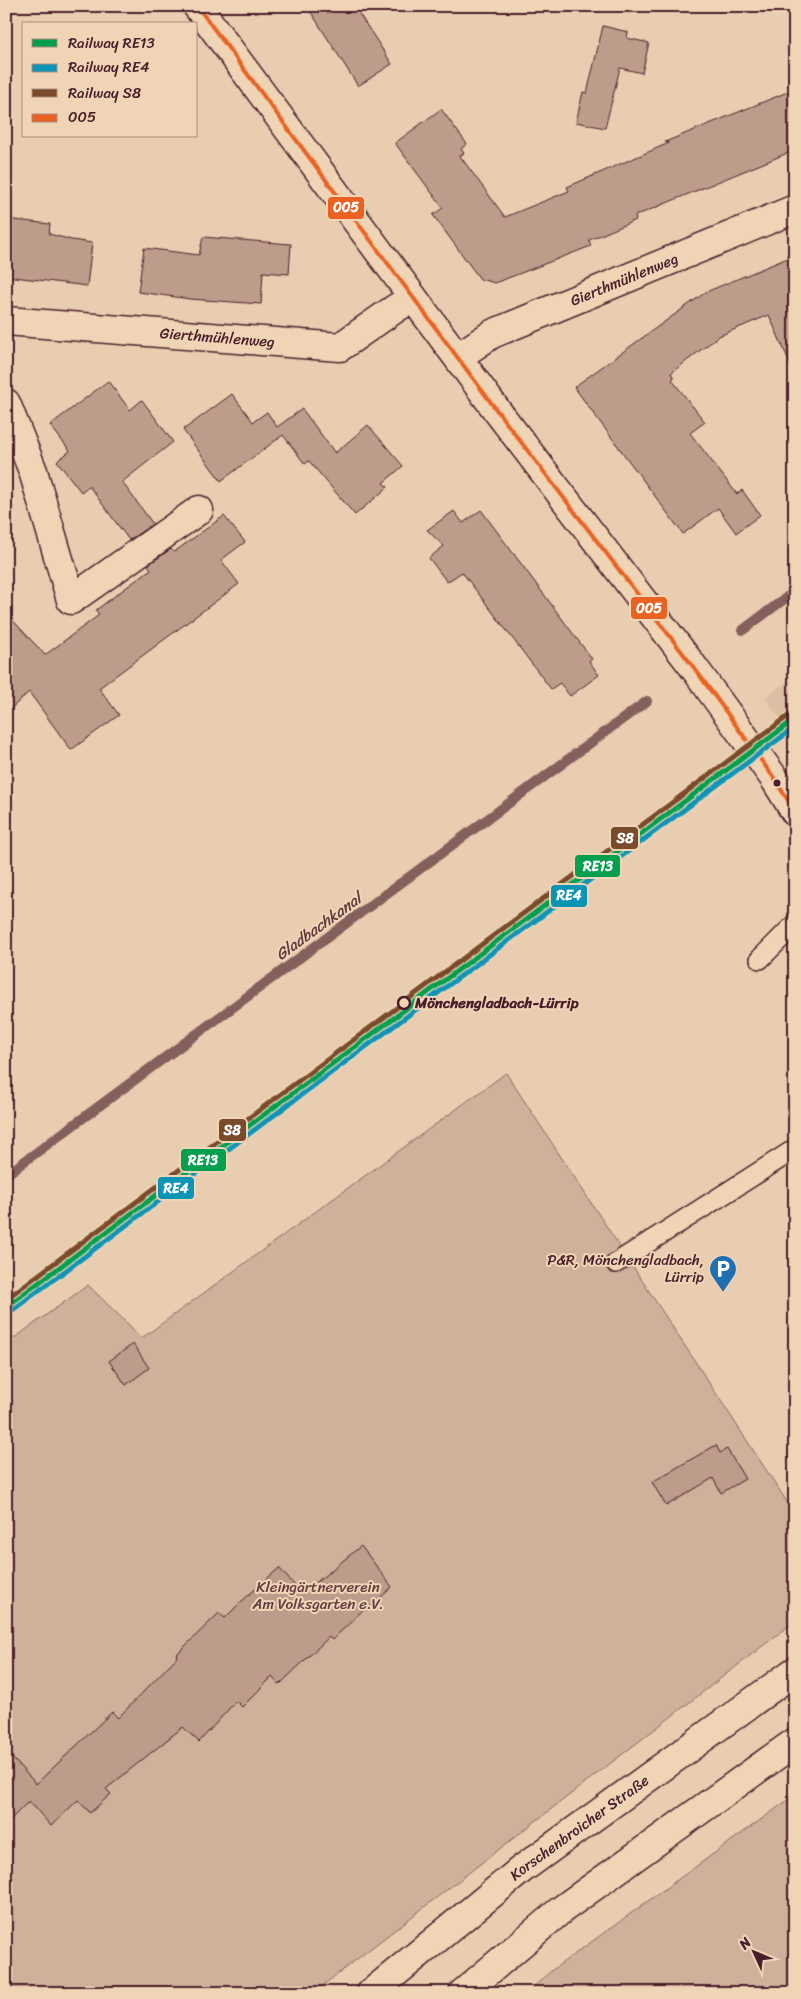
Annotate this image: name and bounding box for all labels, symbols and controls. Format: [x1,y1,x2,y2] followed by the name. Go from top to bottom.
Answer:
[22,22,198,138] legend
[68,30,155,56] text: Railway RE13
[68,54,149,80] text: Railway RE4
[68,80,141,106] text: Railway S8
[68,104,96,130] text: 005
[333,195,360,220] text: 005
[327,196,365,220] line badge: 005
[566,246,682,313] street label: Gierthmühlenweg
[159,320,276,355] street label: Gierthmühlenweg
[630,596,668,620] line badge: 005
[636,596,663,621] text: 005
[772,778,782,788] unlabelled marker
[610,826,639,850] line badge: S8
[615,826,634,851] text: S8
[574,854,621,878] line badge: RE13
[582,854,613,879] text: RE13
[269,883,371,968] water label: Gladbachkanal
[555,883,582,908] text: RE4
[550,884,588,908] line badge: RE4
[414,990,579,1016] place label: Mönchengladbach-Lürrip
[397,996,411,1010] marker: Mönchengladbach-Lürrip
[218,1118,247,1142] line badge: S8
[222,1118,241,1143] text: S8
[180,1148,227,1172] line badge: RE13
[187,1148,218,1173] text: RE13
[157,1176,195,1200] line badge: RE4
[162,1176,189,1201] text: RE4
[547,1247,704,1290] place label: P&R, Mönchengladbach, Lürrip
[708,1254,738,1293] parking icon: P&R, Mönchengladbach, Lürrip
[252,1574,383,1617] park label: Kleingärtnerverein Am Volksgarten e.V.
[504,1768,655,1887] street label: Korschenbroicher Straße
[728,1926,778,1976] north arrow
[732,1931,758,1956] text: N

